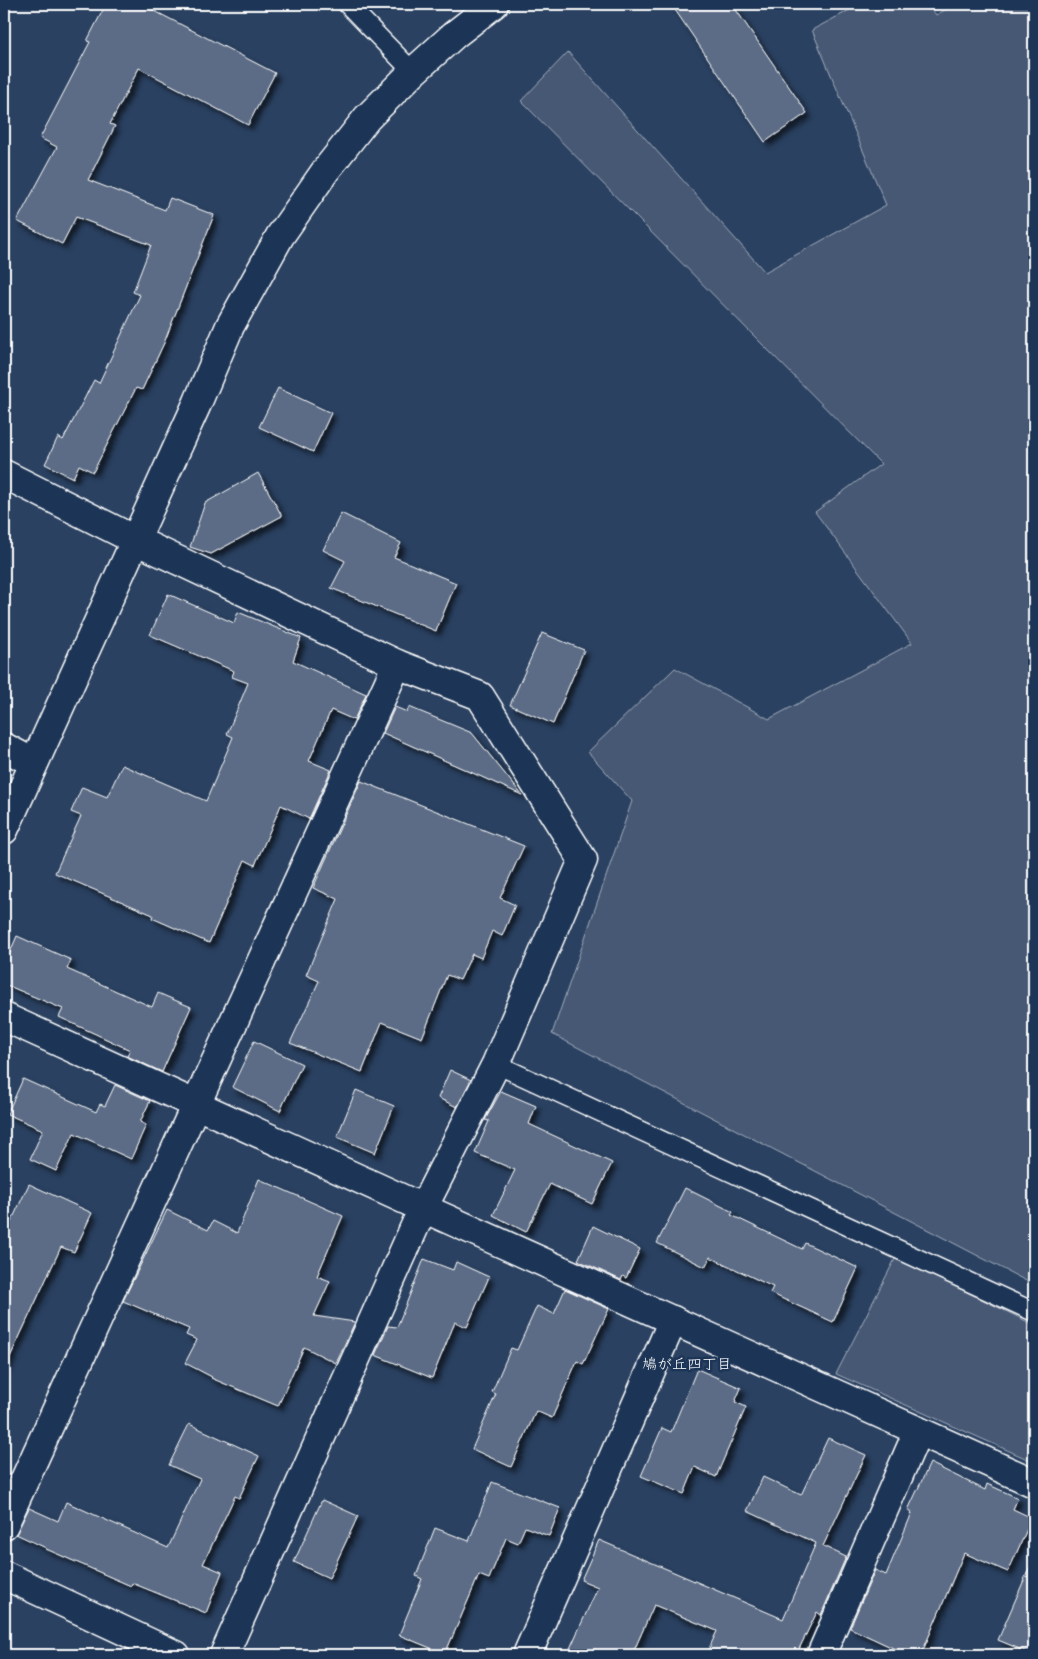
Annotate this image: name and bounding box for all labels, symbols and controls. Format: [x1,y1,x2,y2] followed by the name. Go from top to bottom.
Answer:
[642,1353,732,1374] district label: 鳩が丘四丁目

